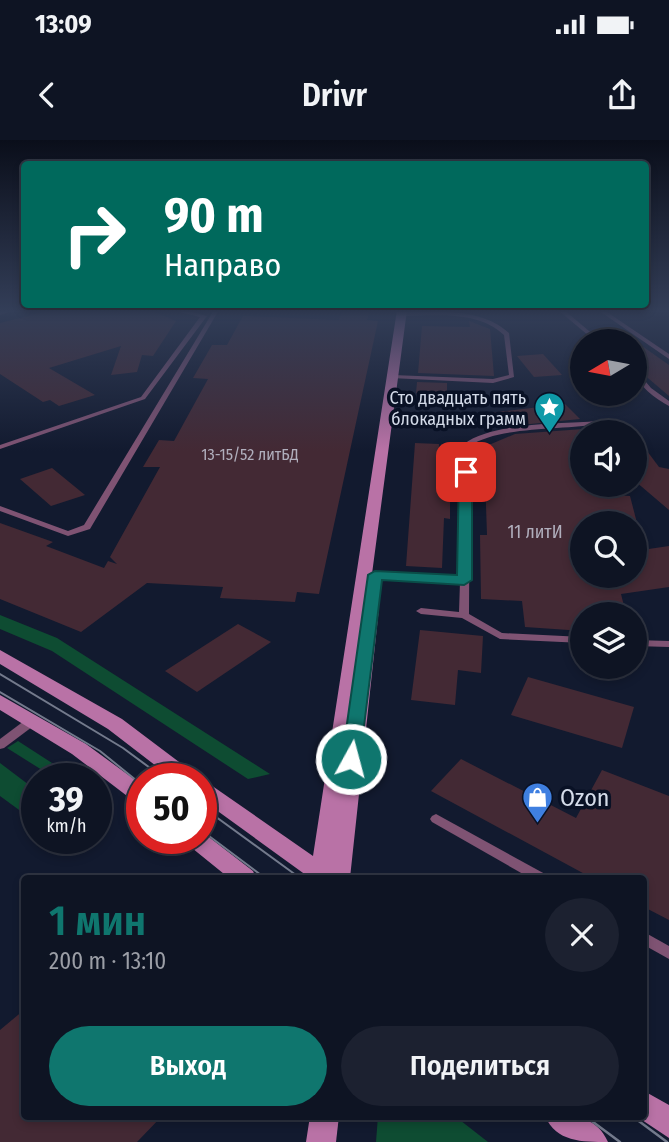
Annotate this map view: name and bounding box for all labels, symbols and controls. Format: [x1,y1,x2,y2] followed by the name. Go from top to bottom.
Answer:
[35,9,92,40] text: 13:09
[28,76,66,114] icon: back
[302,76,367,114] text: Drivr
[603,76,641,114] icon: share
[164,186,264,245] text: 90 m
[49,189,140,280] icon: right
[164,246,281,284] text: Направо
[570,329,648,406] north arrow
[570,329,647,679] map controls
[389,387,526,430] place label: Сто двадцать пять блокадных грамм
[532,391,566,435] place icon: Сто двадцать пять блокадных грамм
[570,420,647,497] button: sound
[436,442,496,502] pin
[201,445,299,464] house number: 13-15/52 литБД
[447,453,485,491] icon: arrive
[570,511,647,588] button: search
[507,521,563,543] house number: 11 литИ
[570,602,647,679] button: layers
[314,722,388,796] position arrow
[126,763,217,854] speed limit sign: 50
[49,778,84,820] text: 39
[520,781,554,825] shop icon: Ozon
[560,784,609,812] place label: Ozon
[46,815,87,837] text: km/h
[49,896,146,946] text: 1 мин
[545,898,619,972] button: close
[49,947,166,975] text: 200 m · 13:10
[49,1026,327,1106] button: Выход
[341,1026,619,1106] button: Поделиться

